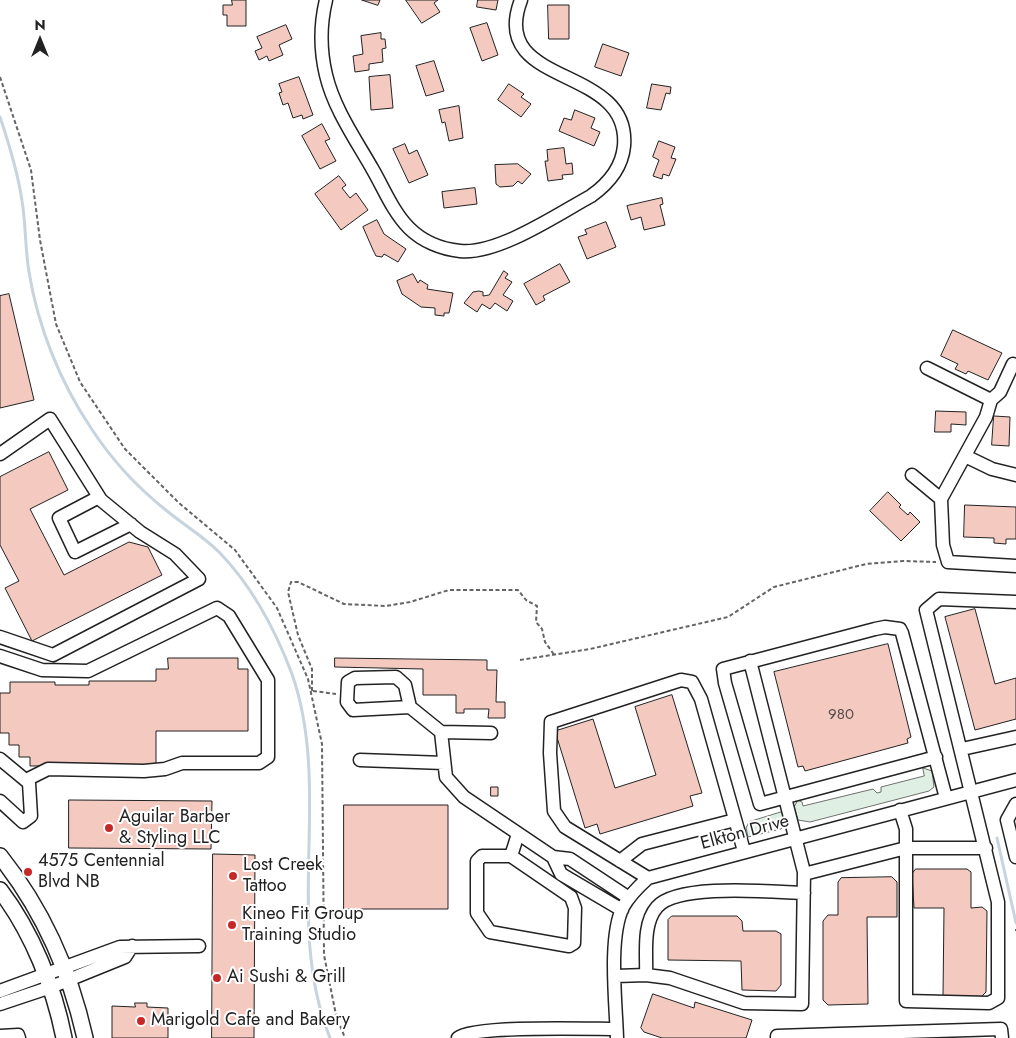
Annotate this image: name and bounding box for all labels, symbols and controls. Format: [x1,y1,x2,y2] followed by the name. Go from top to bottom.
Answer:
[15,15,65,65] north arrow
[34,15,46,35] text: N
[828,706,854,724] house number: 980
[119,807,230,850] place label: Aguilar Barber & Styling LLC
[698,811,792,855] street label: Elkton Drive
[103,822,115,834] marker: Aguilar Barber & Styling LLC
[38,851,165,894] place label: 4575 Centennial Blvd NB
[243,855,323,898] place label: Lost Creek Tattoo
[22,866,34,878] marker: 4575 Centennial Blvd NB
[227,870,239,882] marker: Lost Creek Tattoo
[242,904,364,946] place label: Kineo Fit Group Training Studio
[226,919,238,931] marker: Kineo Fit Group Training Studio
[227,967,346,989] place label: Ai Sushi & Grill
[211,972,223,984] marker: Ai Sushi & Grill
[151,1010,350,1032] place label: Marigold Cafe and Bakery
[135,1015,147,1027] marker: Marigold Cafe and Bakery

